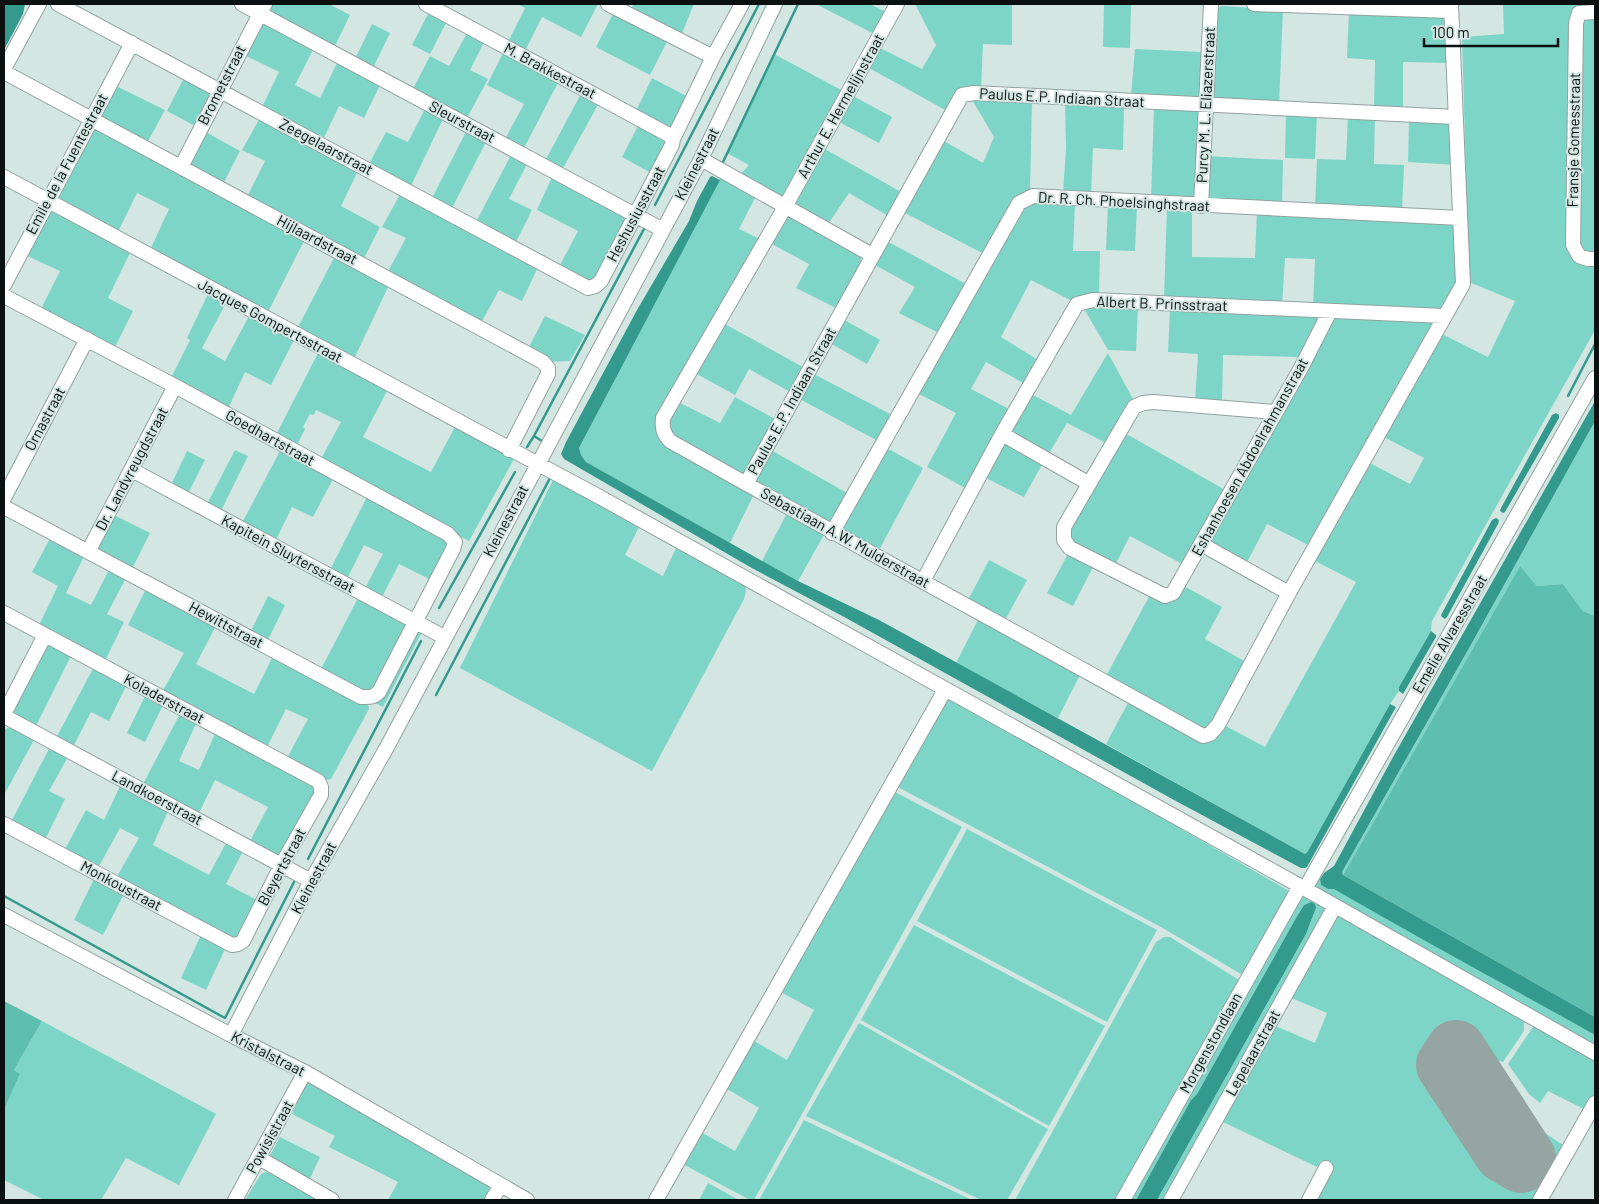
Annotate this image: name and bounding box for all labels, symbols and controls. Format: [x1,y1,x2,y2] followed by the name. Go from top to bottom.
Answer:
[1424,15,1558,47] scale bar
[1432,23,1470,41] text: 100 m
[1192,26,1218,184] street label: Purcy M. L. Eliazerstraat
[793,30,887,181] street label: Arthur E. Hermelijnstraat
[501,38,600,102] street label: M. Brakkestraat
[193,42,249,128] street label: Brometstraat
[1563,72,1583,207] street label: Fransje Gomesstraat
[979,84,1145,110] street label: Paulus E.P. Indiaan Straat
[21,90,111,237] street label: Emile de la Fuentestraat
[426,96,499,146] street label: Sleurstraat
[277,114,376,178] street label: Zeegelaarstraat
[670,124,722,203] street label: Kleinestraat
[602,163,668,265] street label: Heshusiusstraat
[1038,188,1211,214] street label: Dr. R. Ch. Phoelsinghstraat
[274,210,361,268] street label: Hijlaardstraat
[195,274,346,366] street label: Jacques Gompertsstraat
[1096,292,1228,314] street label: Albert B. Prinsstraat
[743,324,839,477] street label: Paulus E.P. Indiaan Straat
[1187,354,1311,559] street label: Eshanhoesen Abdoelrahmanstraat
[20,384,68,453] street label: Ornastraat
[91,404,171,533] street label: Dr. Landvreugdstraat
[223,405,318,469] street label: Goedhartstraat
[479,481,532,560] street label: Kleinestraat
[758,483,933,591] street label: Sebastiaan A.W. Mulderstraat
[219,510,358,596] street label: Kapitein Sluytersstraat
[1408,571,1490,696] street label: Emelie Alvaresstraat
[186,597,267,651] street label: Hewittstraat
[121,669,208,727] street label: Koladerstraat
[109,766,206,829] street label: Landkoerstraat
[253,825,309,908] street label: Bleyertstraat
[287,838,340,917] street label: Kleinestraat
[78,856,165,914] street label: Monkoustraat
[1175,989,1245,1096] street label: Morgenstondlaan
[1221,1006,1283,1099] street label: Lepelaarstraat
[228,1027,309,1080] street label: Kristalstraat
[242,1097,297,1176] street label: Powisistraat

